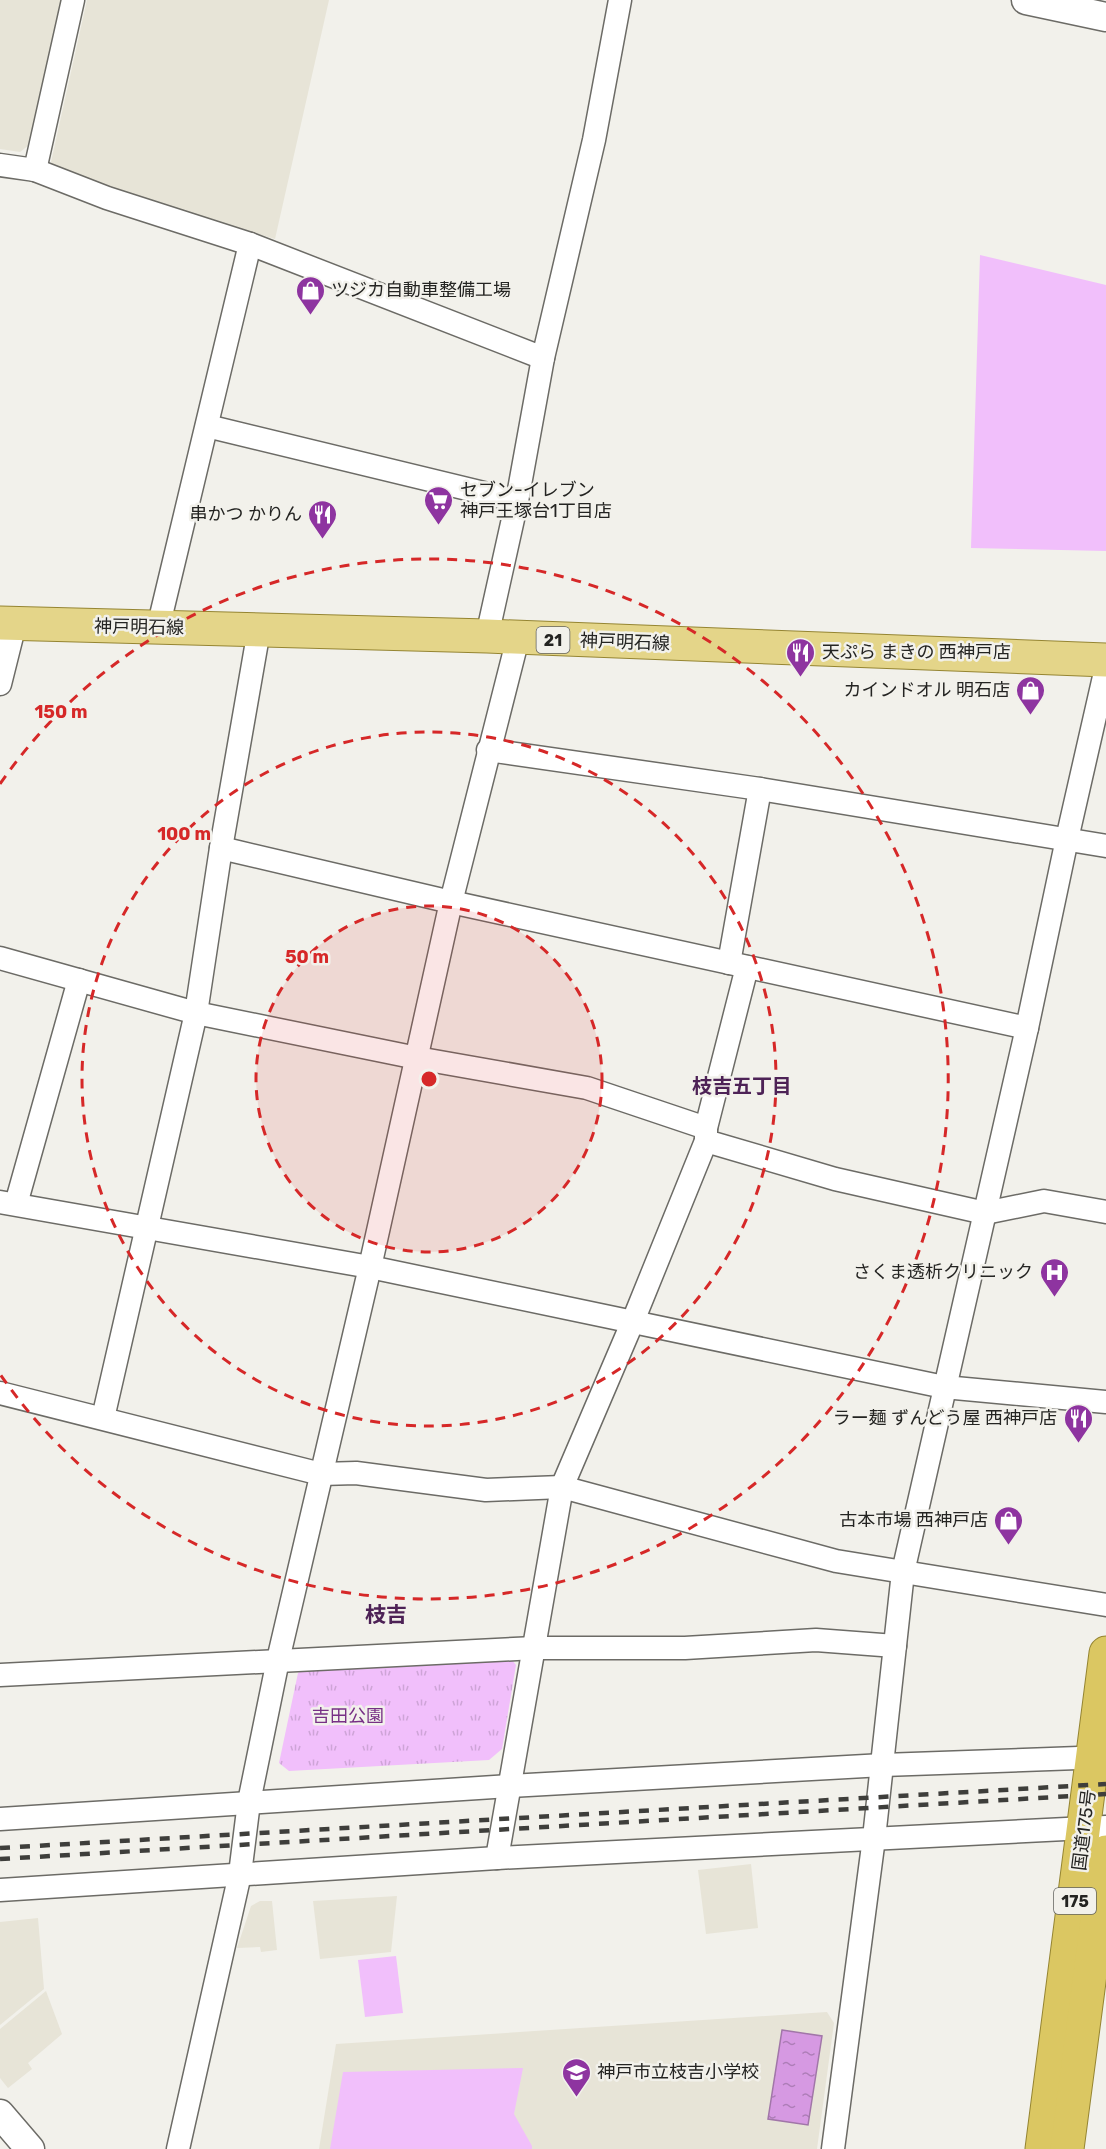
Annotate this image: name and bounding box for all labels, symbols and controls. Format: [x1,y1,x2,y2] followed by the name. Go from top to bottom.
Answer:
[294,274,326,316] shop icon: ツジカ自動車整備工場
[331,279,511,301] place label: ツジカ自動車整備工場
[460,479,612,522] place label: セブン-イレブン 神戸王塚台1丁目店
[423,484,455,526] supermarket icon: セブン-イレブン 神戸王塚台1丁目店
[307,498,339,540] restaurant icon: 串かつ かりん
[190,503,302,525] place label: 串かつ かりん
[94,615,184,639] street label: 神戸明石線
[536,627,570,653] road number: 21
[580,629,670,655] street label: 神戸明石線
[785,636,817,678] restaurant icon: 天ぷら まきの 西神戸店
[822,641,1011,663] place label: 天ぷら まきの 西神戸店
[1015,674,1047,716] shop icon: カインドオル 明石店
[844,679,1010,701] place label: カインドオル 明石店
[34,701,88,723] text: 150 m
[157,823,211,845] text: 100 m
[285,946,329,968] text: 50 m
[419,1069,439,1089] centre of rings
[692,1074,792,1098] district label: 枝吉五丁目
[1038,1256,1070,1298] hospital icon: さくま透析クリニック
[853,1261,1033,1283] place label: さくま透析クリニック
[1062,1402,1094,1444] restaurant icon: ラー麺 ずんどう屋 西神戸店
[833,1407,1057,1429] place label: ラー麺 ずんどう屋 西神戸店
[993,1504,1025,1546] shop icon: 古本市場 西神戸店
[840,1509,988,1531] place label: 古本市場 西神戸店
[365,1602,407,1627] district label: 枝吉
[312,1705,384,1727] park label: 吉田公園
[1068,1788,1100,1872] street label: 国道175号
[1054,1888,1096,1914] road number: 175
[560,2056,592,2098] school or university icon: 神戸市立枝吉小学校
[597,2061,759,2083] place label: 神戸市立枝吉小学校

